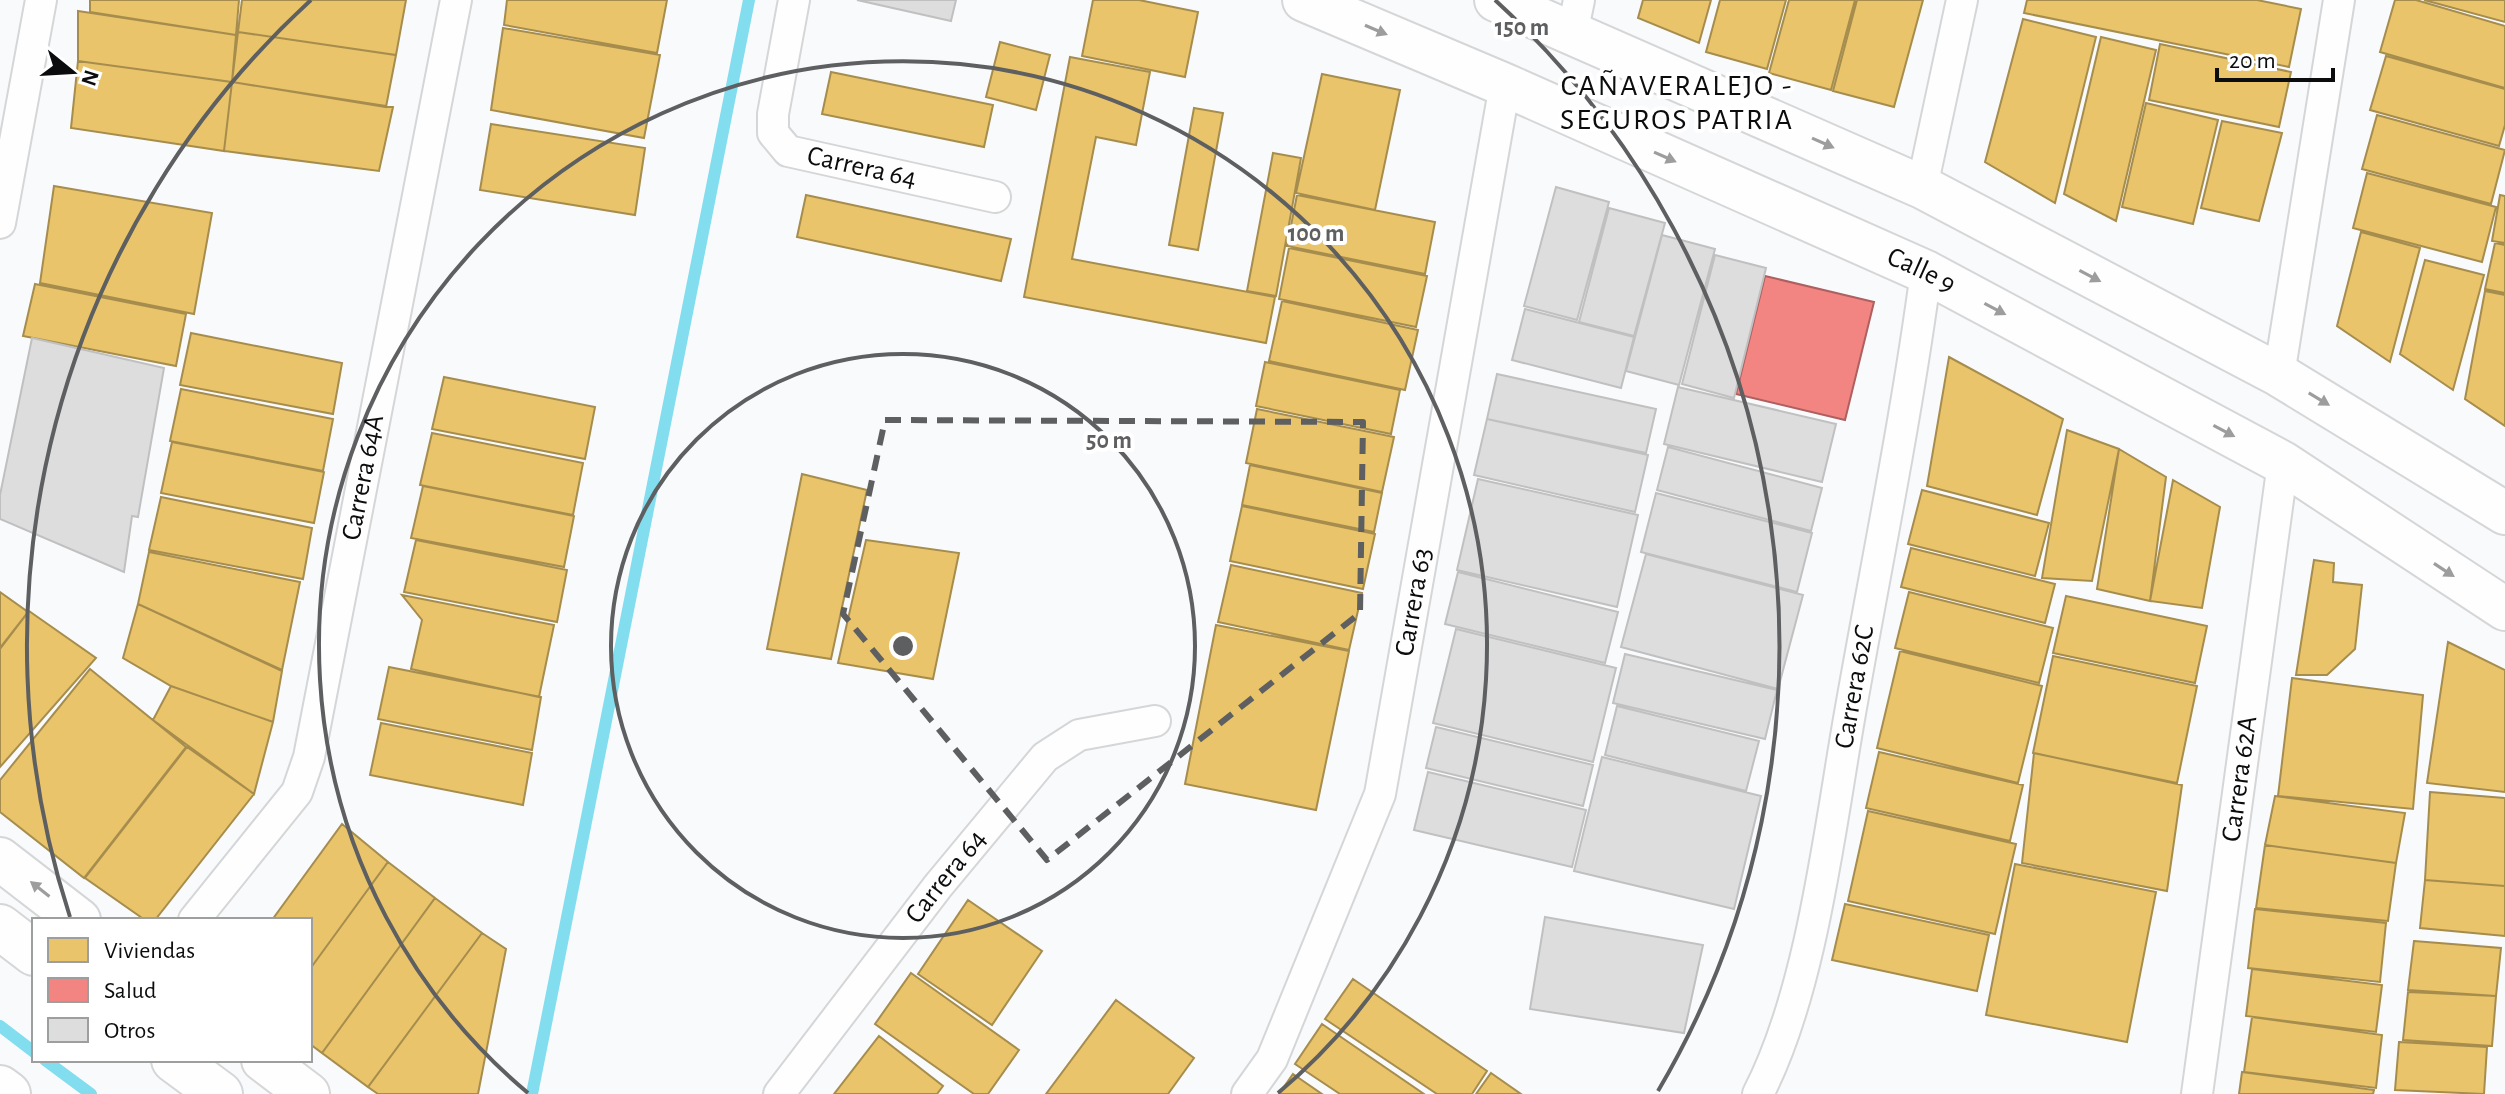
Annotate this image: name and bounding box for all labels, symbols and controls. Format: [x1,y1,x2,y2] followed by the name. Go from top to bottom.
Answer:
[1495,16,1549,40] text: 150 m
[1364,24,1388,37] one-way arrow
[32,32,112,112] north arrow
[2217,32,2333,82] scale bar
[2229,49,2276,73] text: 20 m
[77,67,103,89] text: N
[1560,69,1794,135] district label: CAÑAVERALEJO - SEGUROS PATRIA
[1811,137,1835,150] one-way arrow
[805,142,919,193] street label: Carrera 64
[1653,150,1677,164] one-way arrow
[1288,222,1344,246] text: 100 m
[1883,243,1960,299] street label: Calle 9
[2079,269,2102,282] one-way arrow
[1983,302,2006,315] one-way arrow
[2308,392,2330,406] one-way arrow
[337,412,389,543] street label: Carrera 64A
[2213,424,2235,438] one-way arrow
[1086,429,1132,453] text: 50 m
[1391,546,1437,658] street label: Carrera 63
[2433,563,2454,578] one-way arrow
[1830,623,1880,751] street label: Carrera 62C
[889,632,917,660] centre of rings
[2218,714,2262,844] street label: Carrera 62A
[901,825,992,929] street label: Carrera 64
[29,882,50,898] one-way arrow
[32,918,312,1062] legend
[104,939,195,963] text: Viviendas
[104,979,157,1003] text: Salud
[104,1019,155,1043] text: Otros

